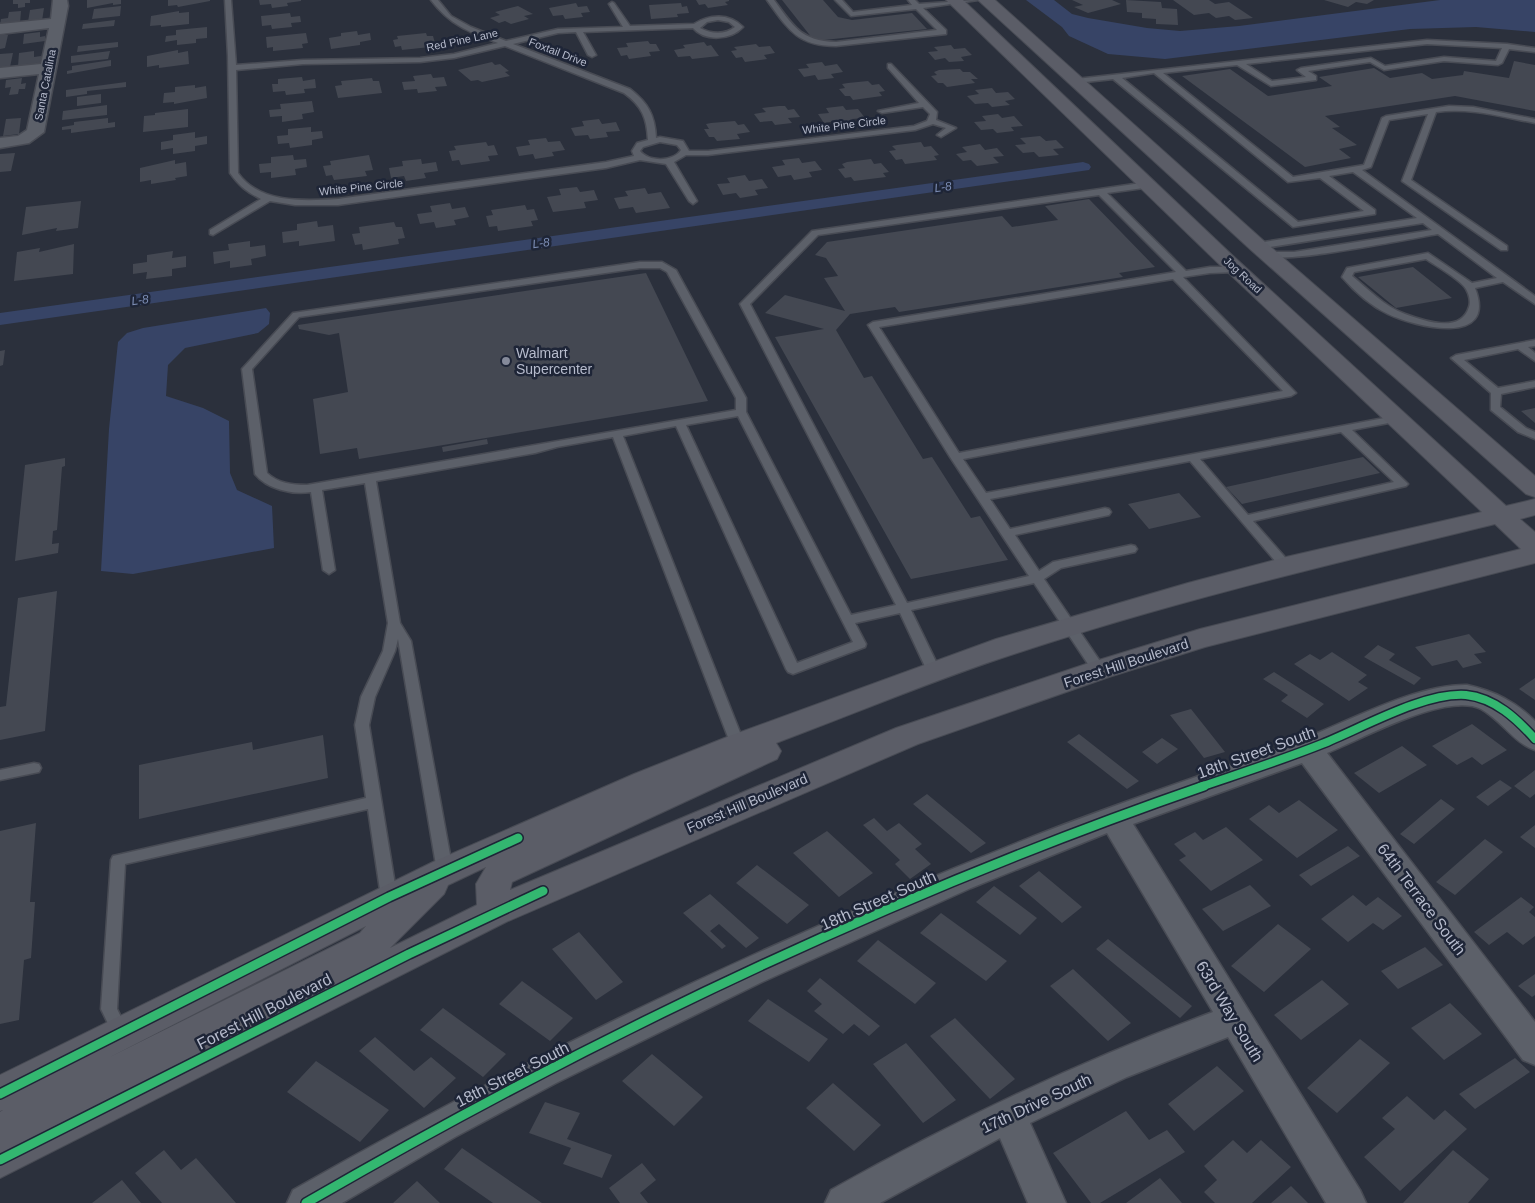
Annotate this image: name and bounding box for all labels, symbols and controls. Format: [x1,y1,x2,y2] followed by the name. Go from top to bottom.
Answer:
[425,27,499,53] street label: Red Pine Lane
[527,35,589,69] street label: Foxtail Drive
[32,48,58,122] street label: Santa Catalina
[801,114,887,136] street label: White Pine Circle
[318,177,404,197] street label: White Pine Circle
[933,179,953,195] water label: L-8
[531,235,551,251] water label: L-8
[1222,255,1264,295] street label: Jog Road
[130,292,150,308] water label: L-8
[516,345,593,377] place label: Walmart Supercenter
[500,355,512,367] marker: Walmart Supercenter
[1062,635,1190,691] street label: Forest Hill Boulevard
[1195,723,1318,782] street label: 18th Street South
[684,770,810,836] street label: Forest Hill Boulevard
[1374,840,1469,958] street label: 64th Terrace South
[818,867,939,934] street label: 18th Street South
[1193,958,1266,1065] street label: 63rd Way South
[194,970,334,1053] street label: Forest Hill Boulevard
[453,1039,572,1110] street label: 18th Street South
[979,1071,1094,1136] street label: 17th Drive South

